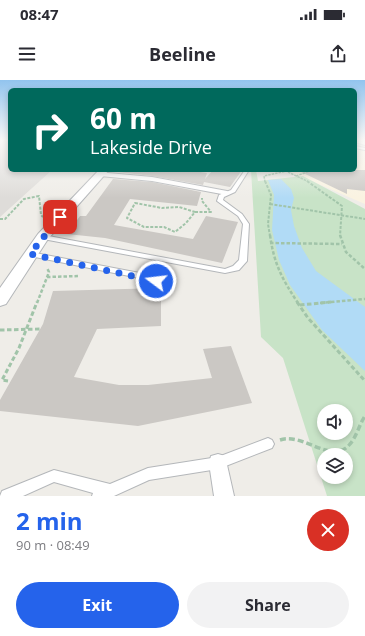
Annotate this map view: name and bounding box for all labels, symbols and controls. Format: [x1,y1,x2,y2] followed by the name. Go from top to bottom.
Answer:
[20,4,59,24] text: 08:47
[149,42,216,66] text: Beeline
[16,43,38,65] icon: menu
[327,43,349,65] icon: share
[90,99,157,137] text: 60 m
[24,104,76,156] icon: right
[90,135,212,159] text: Lakeside Drive
[43,200,77,234] pin
[49,206,71,228] icon: arrive
[135,260,177,302] position arrow
[317,404,353,484] map controls
[317,404,353,440] button: sound
[317,448,353,484] button: layers
[16,504,83,537] text: 2 min
[307,509,349,551] button: close
[16,536,90,554] text: 90 m · 08:49
[16,582,179,628] button: Exit
[187,582,349,628] button: Share

